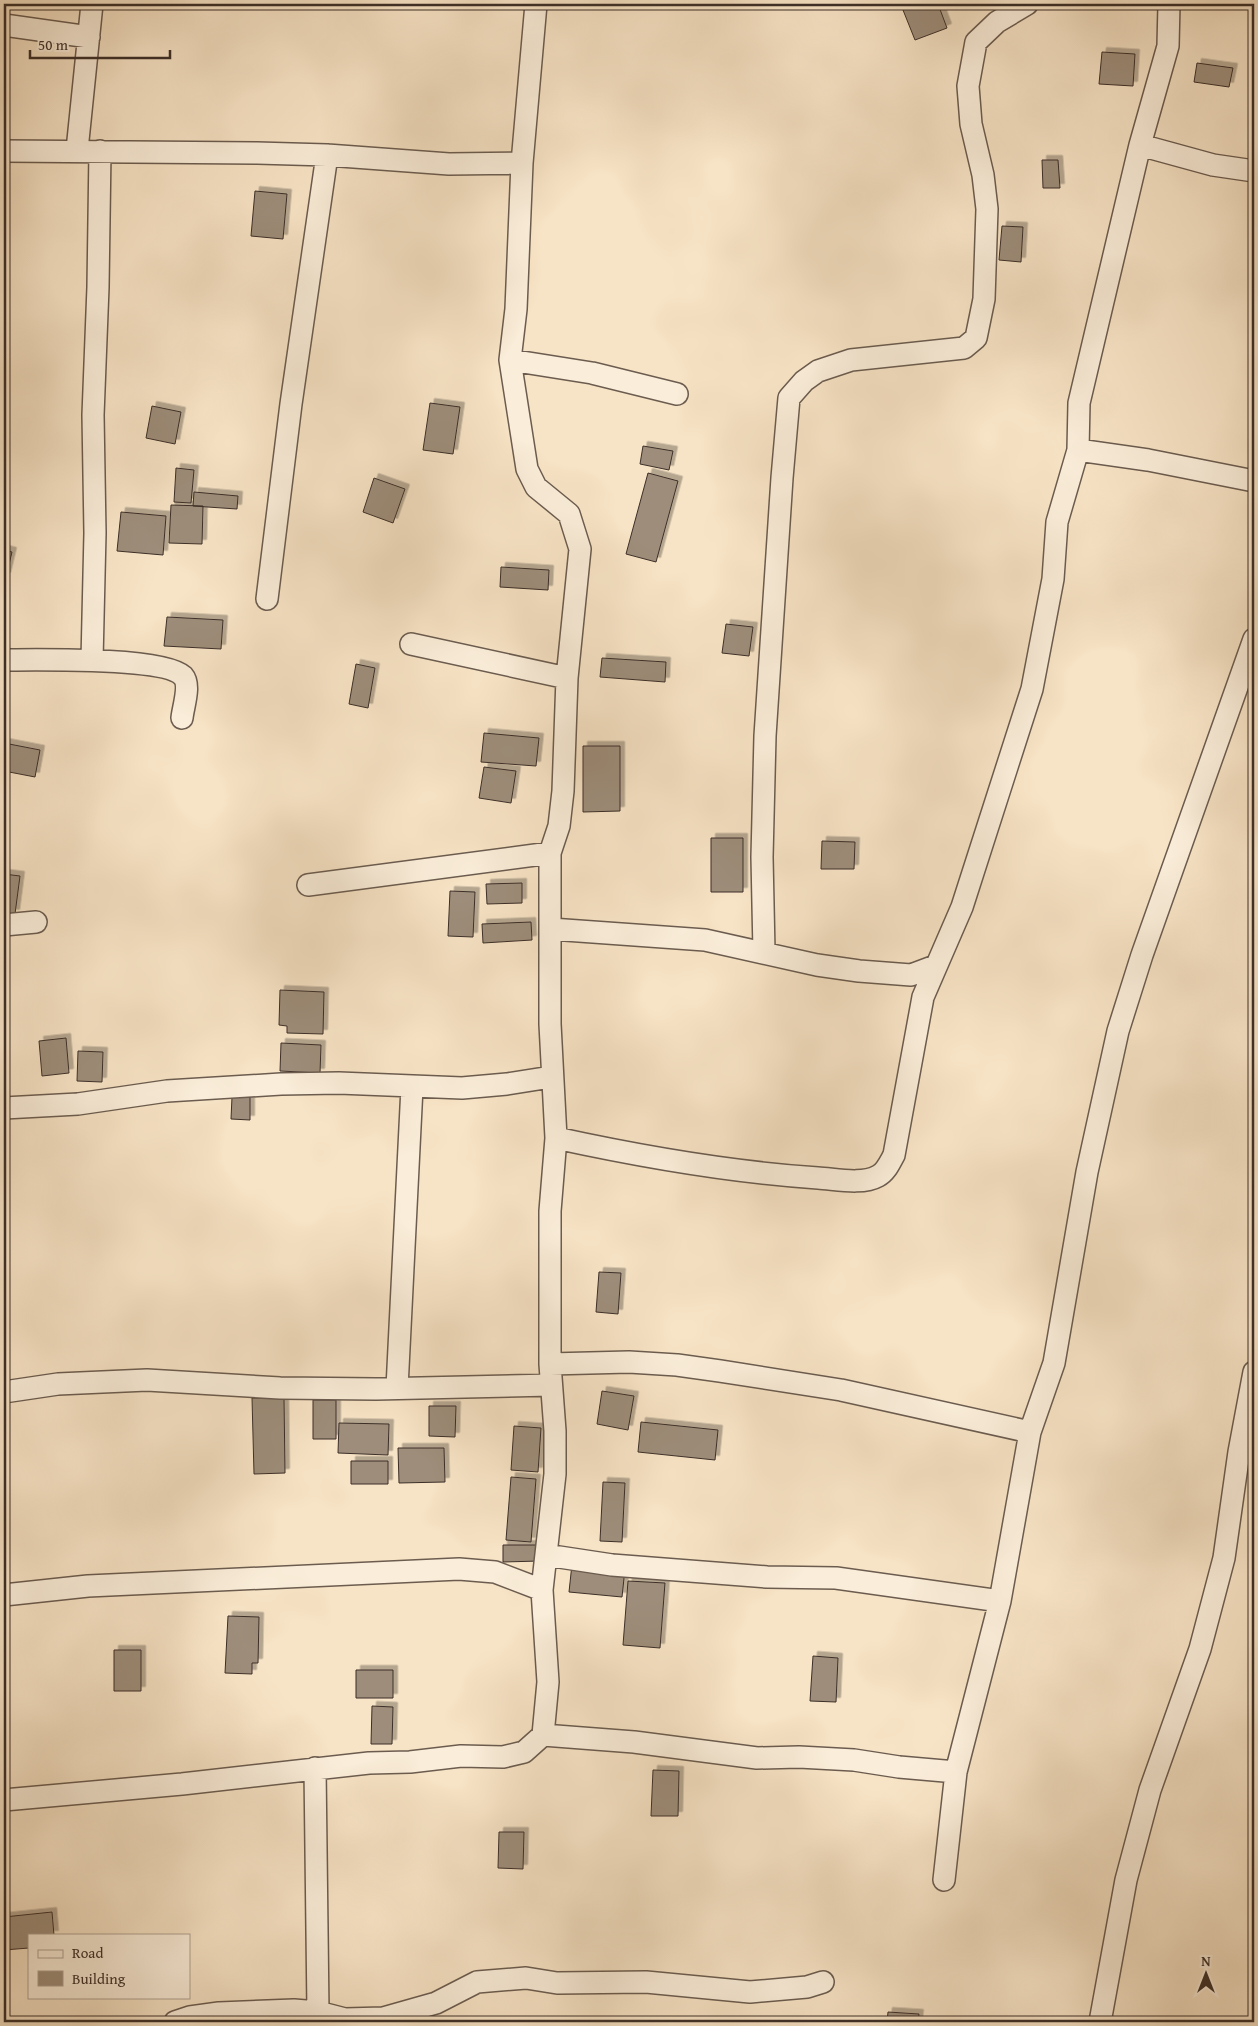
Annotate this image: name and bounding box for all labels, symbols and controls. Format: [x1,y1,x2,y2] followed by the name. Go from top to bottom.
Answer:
[30,28,170,60] scale bar
[38,34,69,55] text: 50 m
[28,1934,190,1998] legend
[72,1942,103,1963] text: Road
[1180,1948,1230,1998] north arrow
[1201,1951,1211,1971] text: N
[72,1968,126,1989] text: Building

